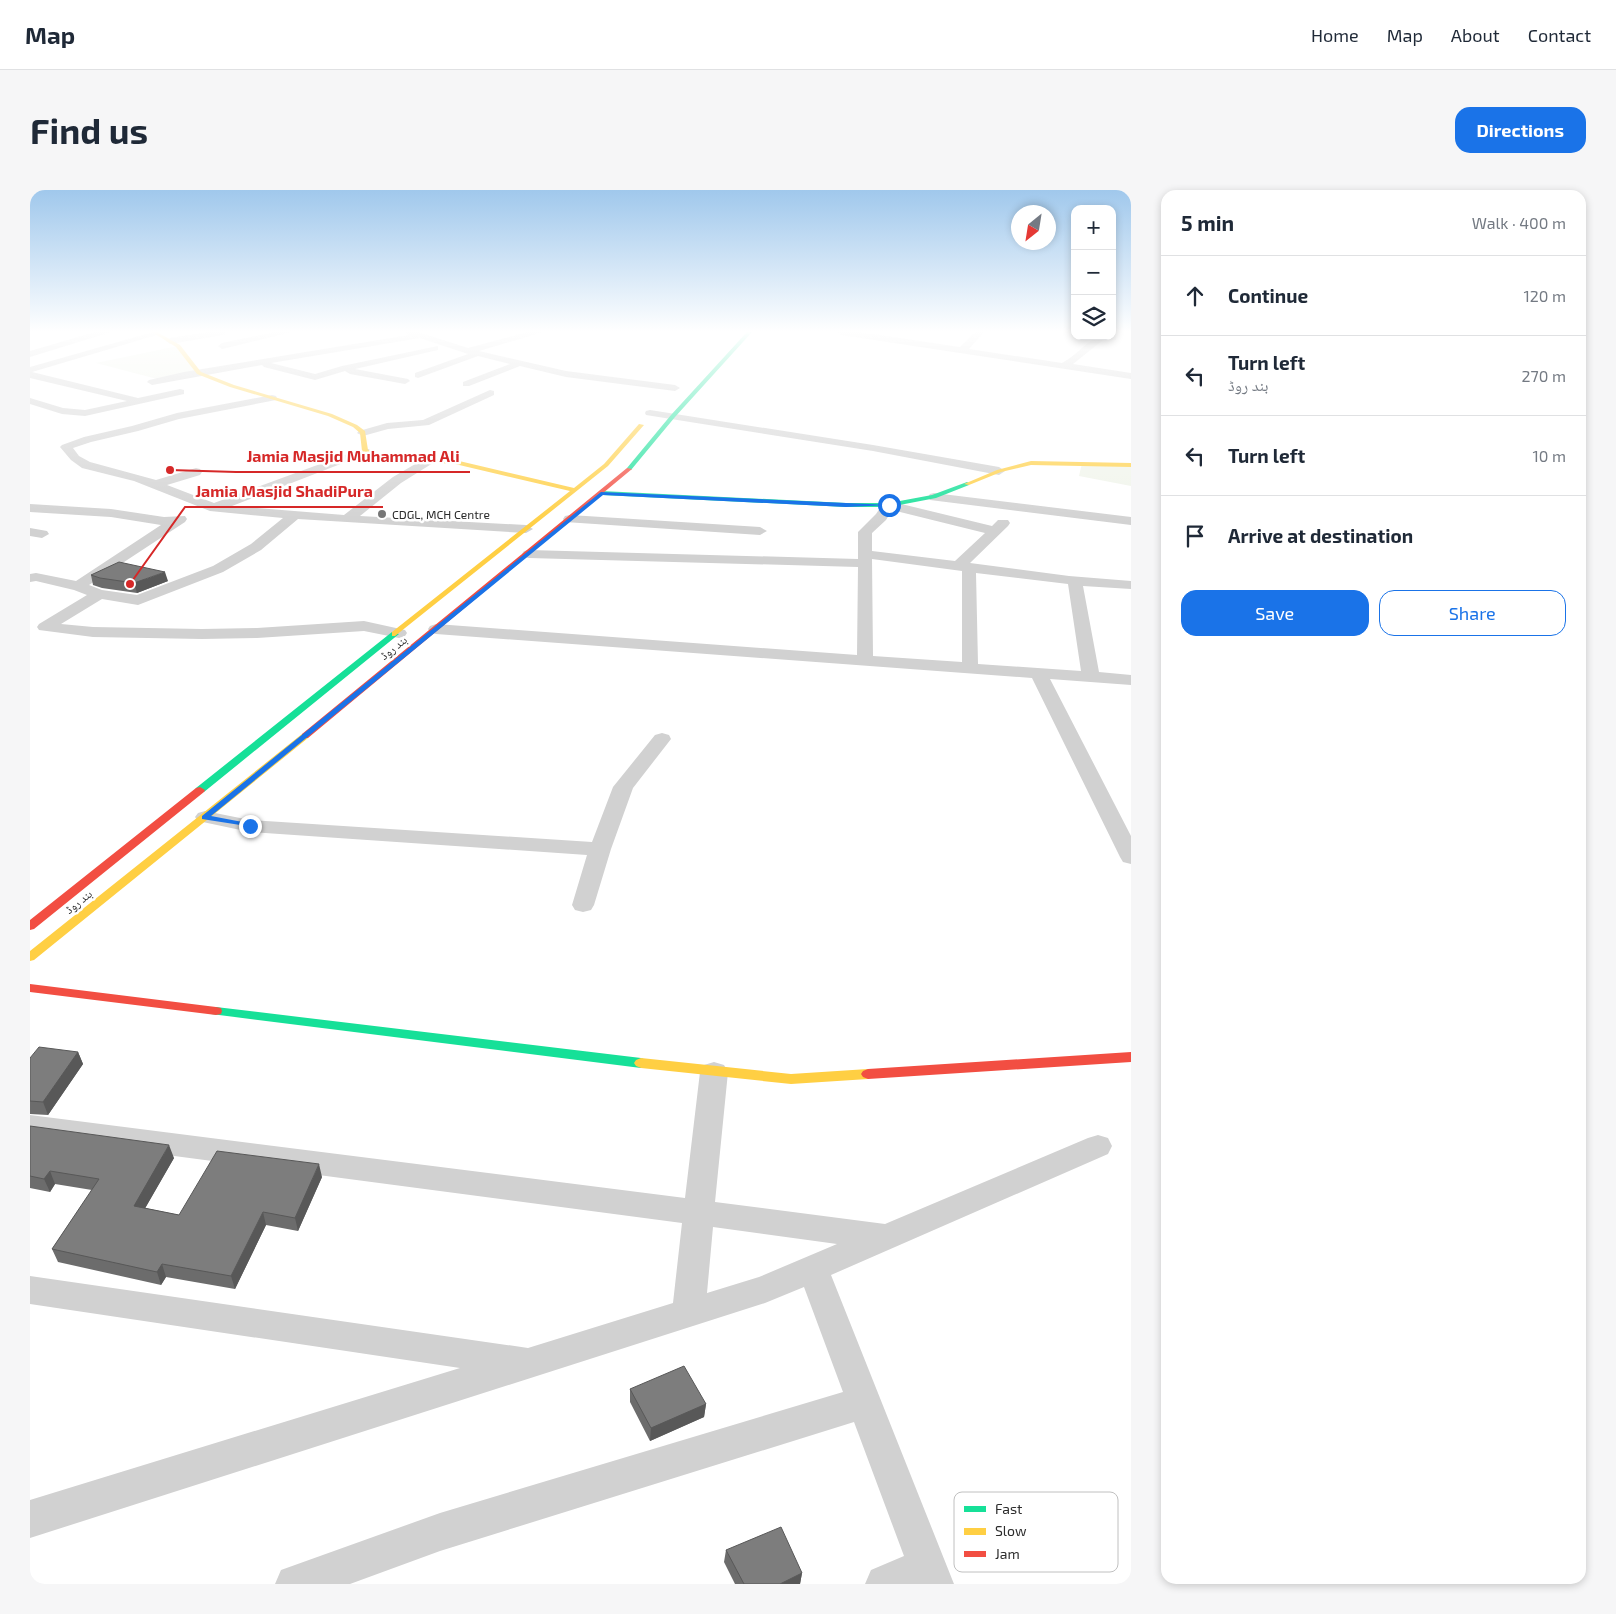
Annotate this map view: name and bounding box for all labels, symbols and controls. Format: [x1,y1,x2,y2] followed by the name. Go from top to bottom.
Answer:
[25,20,75,49] text: Map
[1311,24,1359,46] text: Home
[1387,24,1423,46] text: Map
[1451,24,1500,46] text: About
[1528,24,1591,46] text: Contact
[1455,107,1586,153] button: Directions
[30,109,148,151] text: Find us
[1011,205,1056,250] north arrow
[1071,205,1116,340] map controls
[1071,205,1116,250] button: +
[1181,210,1234,235] text: 5 min
[1472,213,1566,232] text: Walk · 400 m
[1071,250,1116,295] button: −
[1181,282,1209,310] icon: ahead
[1228,284,1308,307] text: Continue
[1523,286,1566,305] text: 120 m
[1071,295,1116,340] button: layers
[1228,351,1305,374] text: Turn left
[1181,362,1209,390] icon: left
[1522,366,1566,385] text: 270 m
[1228,375,1269,394] text: بند روڈ
[236,441,470,472] callout: Jamia Masjid Muhammad Ali
[1181,442,1209,470] icon: left
[1228,444,1305,467] text: Turn left
[246,446,460,465] text: Jamia Masjid Muhammad Ali
[1532,446,1566,465] text: 10 m
[185,476,383,507] callout: Jamia Masjid ShadiPura
[195,481,373,500] text: Jamia Masjid ShadiPura
[878,494,901,517] route start
[392,507,490,521] place label: CDGL, MCH Centre
[376,508,388,520] marker: CDGL, MCH Centre
[1181,522,1209,550] icon: arrive
[1228,524,1413,547] text: Arrive at destination
[1181,590,1369,636] button: Save
[1379,590,1566,636] button: Share
[377,632,410,663] street label: بند روڈ
[239,815,262,838] route end
[62,886,95,917] street label: بند روڈ
[954,1492,1118,1572] legend
[995,1500,1022,1517] text: Fast
[995,1522,1027,1539] text: Slow
[995,1545,1020,1562] text: Jam

